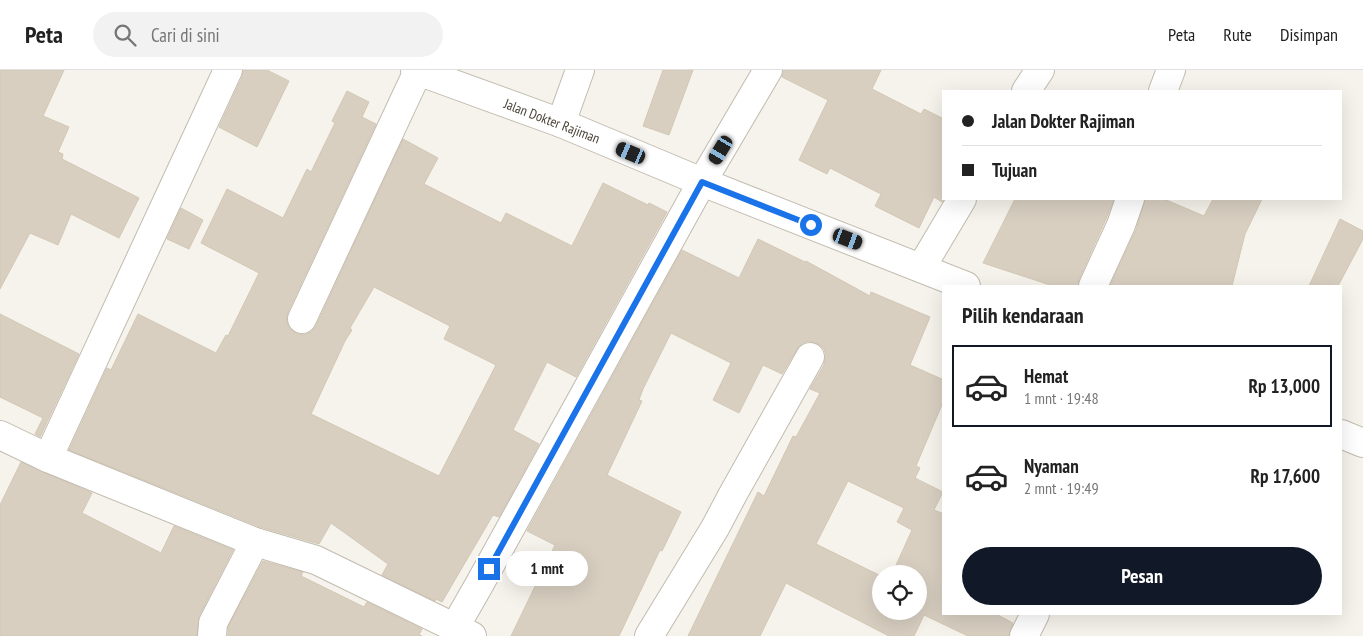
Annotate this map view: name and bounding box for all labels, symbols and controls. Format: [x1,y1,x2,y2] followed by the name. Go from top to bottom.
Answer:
[93,12,443,57] search box
[25,19,63,50] text: Peta
[111,21,139,49] icon: search
[151,23,220,47] text: Cari di sini
[1168,23,1195,46] text: Peta
[1223,23,1252,46] text: Rute
[1280,23,1338,46] text: Disimpan
[501,94,603,148] street label: Jalan Dokter Rajiman
[992,109,1135,133] text: Jalan Dokter Rajiman
[706,133,735,167] car
[614,140,647,166] car
[992,158,1037,182] text: Tujuan
[800,214,822,236] route start
[831,227,864,251] car
[962,301,1084,329] text: Pilih kendaraan
[964,364,1009,409] icon: car
[1024,364,1068,388] text: Hemat
[1249,374,1320,398] text: Rp 13,000
[1024,388,1099,408] text: 1 mnt · 19:48
[964,454,1009,499] icon: car
[1024,454,1079,478] text: Nyaman
[1250,464,1320,488] text: Rp 17,600
[1024,478,1099,498] text: 2 mnt · 19:49
[962,547,1322,605] button: Pesan
[506,552,589,586] callout: 1 mnt
[478,558,500,580] route end
[530,558,564,578] text: 1 mnt
[872,565,927,620] map controls
[872,565,927,620] button: locate

